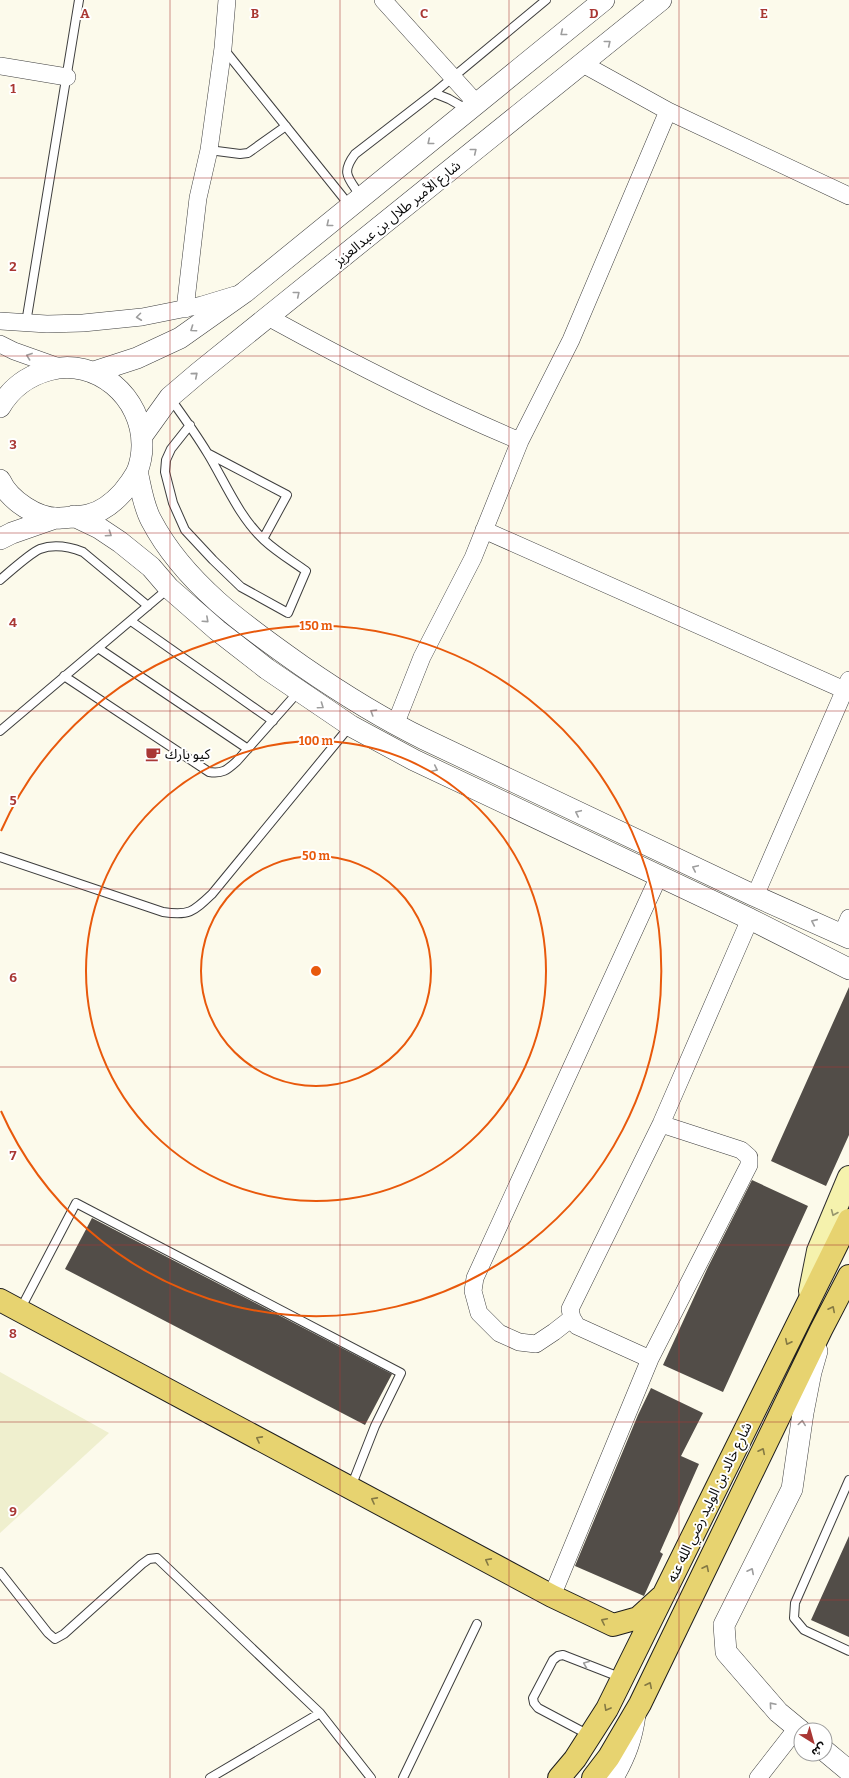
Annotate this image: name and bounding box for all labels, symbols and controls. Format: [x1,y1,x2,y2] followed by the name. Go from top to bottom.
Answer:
[80,6,90,21] text: A
[251,6,259,21] text: B
[420,6,428,21] text: C
[589,6,599,21] text: D
[760,6,768,21] text: E
[561,29,568,36] one-way arrow
[604,41,611,48] one-way arrow
[10,81,16,96] text: 1
[427,137,434,144] one-way arrow
[470,149,477,156] one-way arrow
[330,157,465,272] street label: شارع الأمير طلال بن عبدالعزيز
[326,219,333,226] one-way arrow
[9,259,17,274] text: 2
[292,292,299,299] one-way arrow
[136,312,142,321] one-way arrow
[190,324,197,331] one-way arrow
[26,353,33,361] one-way arrow
[191,373,198,380] one-way arrow
[9,437,17,452] text: 3
[105,530,112,537] one-way arrow
[9,615,17,630] text: 4
[201,616,209,623] one-way arrow
[300,619,333,633] text: 150 m
[317,701,324,708] one-way arrow
[370,710,377,717] one-way arrow
[299,734,334,748] text: 100 m
[144,745,162,763] cafe icon: كيو بارك
[165,746,211,763] place label: كيو بارك
[430,764,438,772] one-way arrow
[9,793,17,808] text: 5
[575,810,582,818] one-way arrow
[302,849,330,863] text: 50 m
[692,865,700,873] one-way arrow
[810,919,818,927] one-way arrow
[309,964,323,978] centre of rings
[9,970,17,985] text: 6
[10,1148,17,1163] text: 7
[831,1209,839,1217] one-way arrow
[827,1306,835,1313] one-way arrow
[9,1326,17,1341] text: 8
[785,1338,793,1346] one-way arrow
[663,1420,758,1586] street label: شارع خالد بن الوليد رضي الله عنه
[797,1420,806,1427] one-way arrow
[256,1436,263,1443] one-way arrow
[757,1448,765,1455] one-way arrow
[371,1497,378,1505] one-way arrow
[9,1504,17,1519] text: 9
[485,1559,493,1566] one-way arrow
[701,1564,709,1572] one-way arrow
[746,1568,754,1575] one-way arrow
[601,1618,608,1626] one-way arrow
[583,1660,590,1668] one-way arrow
[644,1682,652,1689] one-way arrow
[770,1703,777,1710] one-way arrow
[605,1704,612,1711] one-way arrow
[793,1722,833,1762] north arrow
[809,1740,829,1759] text: ش

